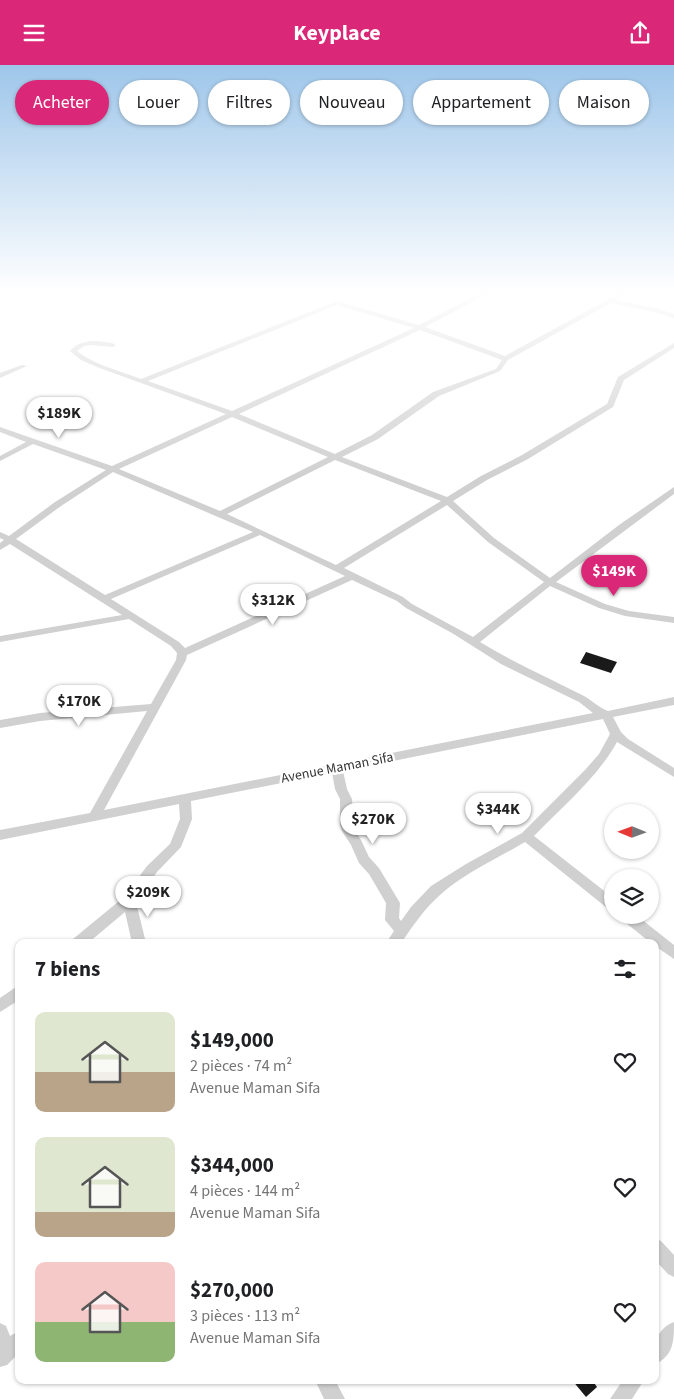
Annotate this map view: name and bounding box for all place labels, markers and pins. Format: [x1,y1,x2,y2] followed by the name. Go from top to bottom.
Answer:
[24,397,94,439] pin: $189K
[579,555,649,597] pin: $149K
[238,583,308,626] pin: $312K
[44,685,114,727] pin: $170K
[463,793,533,835] pin: $344K
[338,803,408,845] pin: $270K
[113,875,183,918] pin: $209K

